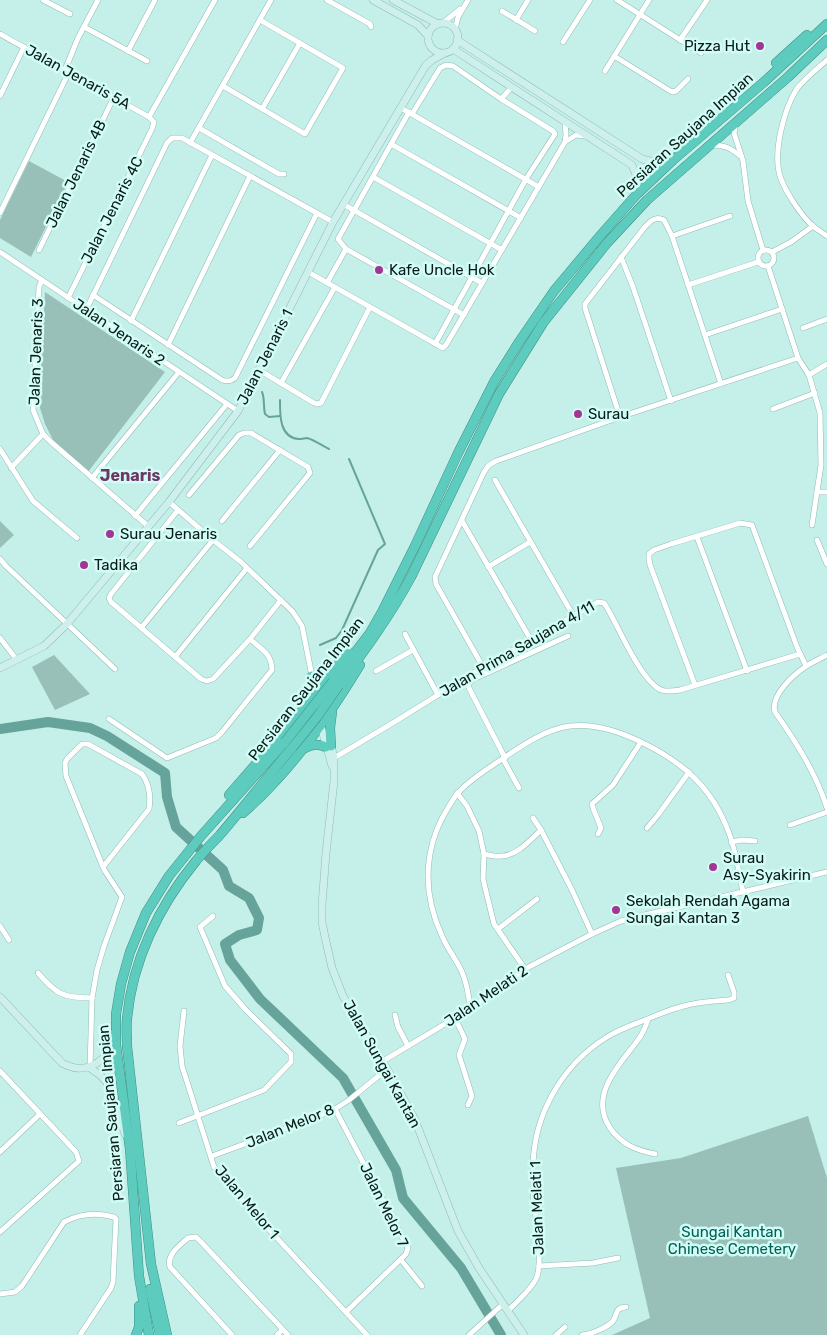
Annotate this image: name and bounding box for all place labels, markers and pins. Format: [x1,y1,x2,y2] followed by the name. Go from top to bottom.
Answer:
[684,37,750,55] place label: Pizza Hut
[754,40,766,52] marker: Pizza Hut
[389,261,495,279] place label: Kafe Uncle Hok
[373,264,385,276] marker: Kafe Uncle Hok
[588,405,629,423] place label: Surau
[572,408,584,420] marker: Surau
[120,525,218,543] place label: Surau Jenaris
[104,528,116,540] marker: Surau Jenaris
[94,556,138,574] place label: Tadika
[78,559,90,571] marker: Tadika
[723,849,811,884] place label: Surau Asy-Syakirin
[707,861,719,873] marker: Surau Asy-Syakirin
[626,892,790,927] place label: Sekolah Rendah Agama Sungai Kantan 3
[610,904,622,916] marker: Sekolah Rendah Agama Sungai Kantan 3

